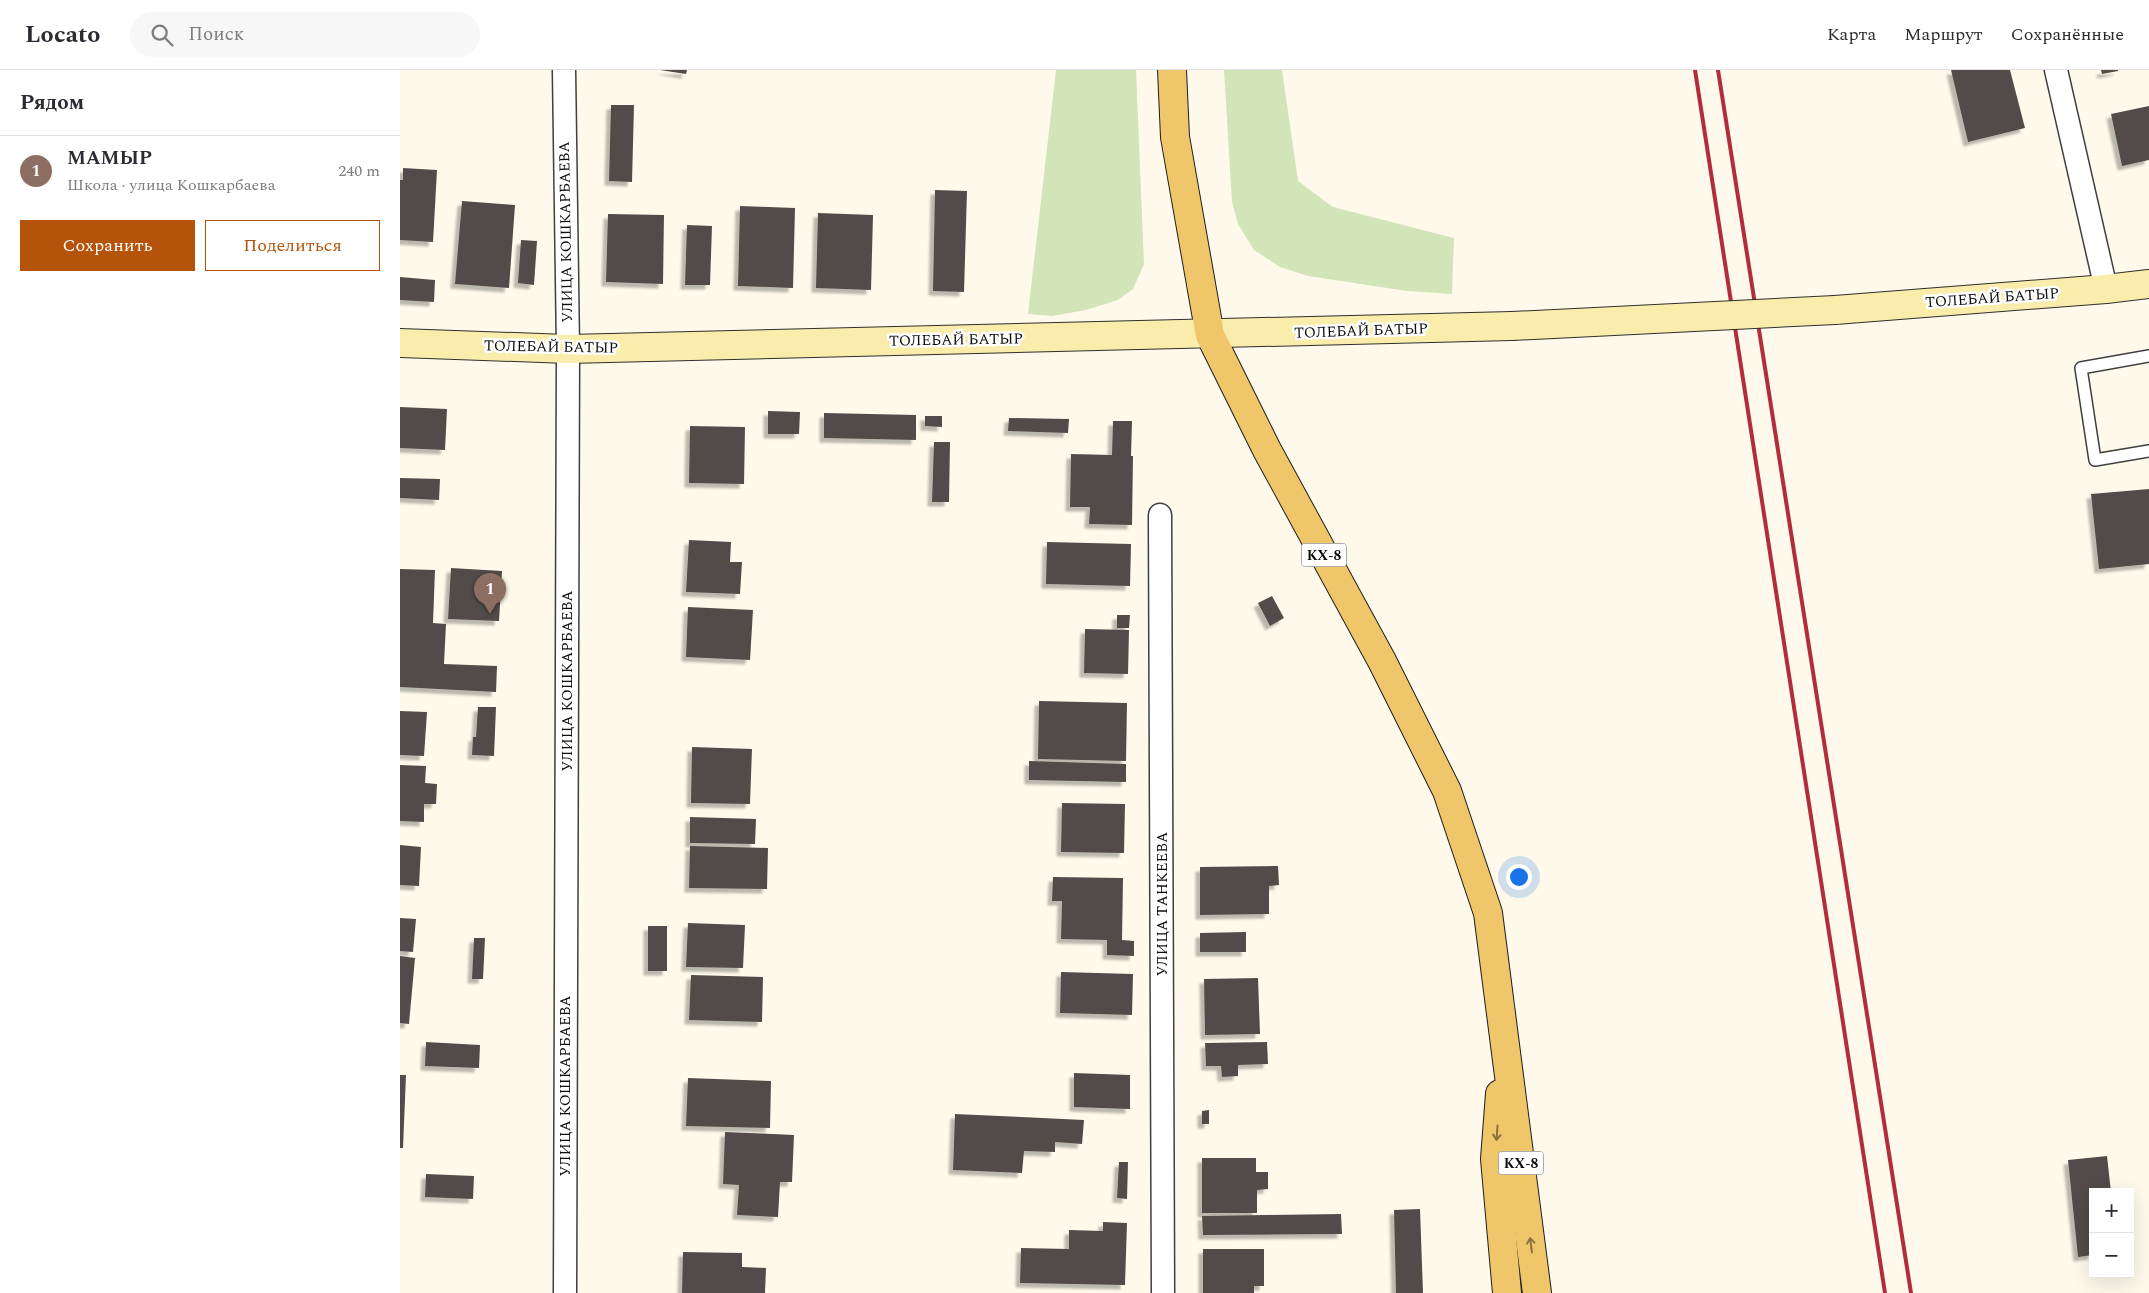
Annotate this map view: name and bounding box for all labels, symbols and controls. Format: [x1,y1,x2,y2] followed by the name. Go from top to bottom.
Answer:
[130,12,480,57] search box
[25,17,100,53] text: Locato
[188,20,244,49] text: Поиск
[148,21,176,49] icon: search
[1827,21,1876,48] text: Карта
[1904,21,1983,48] text: Маршрут
[2011,21,2124,48] text: Сохранённые
[20,87,84,119] text: Рядом
[553,141,579,323] street label: УЛИЦА КОШКАРБАЕВА
[67,144,152,173] text: МАМЫР
[32,159,40,183] text: 1
[338,159,380,183] text: 240 m
[67,173,276,197] text: Школа · улица Кошкарбаева
[20,220,195,271] button: Сохранить
[205,220,380,271] button: Поделиться
[1924,282,2060,314] street label: ТОЛЕБАЙ БАТЫР
[1294,317,1428,345] street label: ТОЛЕБАЙ БАТЫР
[889,327,1023,353] street label: ТОЛЕБАЙ БАТЫР
[484,334,618,360] street label: ТОЛЕБАЙ БАТЫР
[1302,544,1346,566] road number: КХ-8
[474,573,506,614] pin: 1
[556,590,579,772] street label: УЛИЦА КОШКАРБАЕВА
[1151,832,1174,976] street label: УЛИЦА ТАНКЕЕВА
[1506,864,1532,890] your location
[554,995,577,1177] street label: УЛИЦА КОШКАРБАЕВА
[1493,1125,1502,1141] one-way arrow
[1498,1152,1544,1174] road number: КХ-8
[2089,1188,2134,1278] map controls
[2089,1188,2134,1233] button: +
[2089,1233,2134,1278] button: −
[1526,1237,1536,1253] one-way arrow

